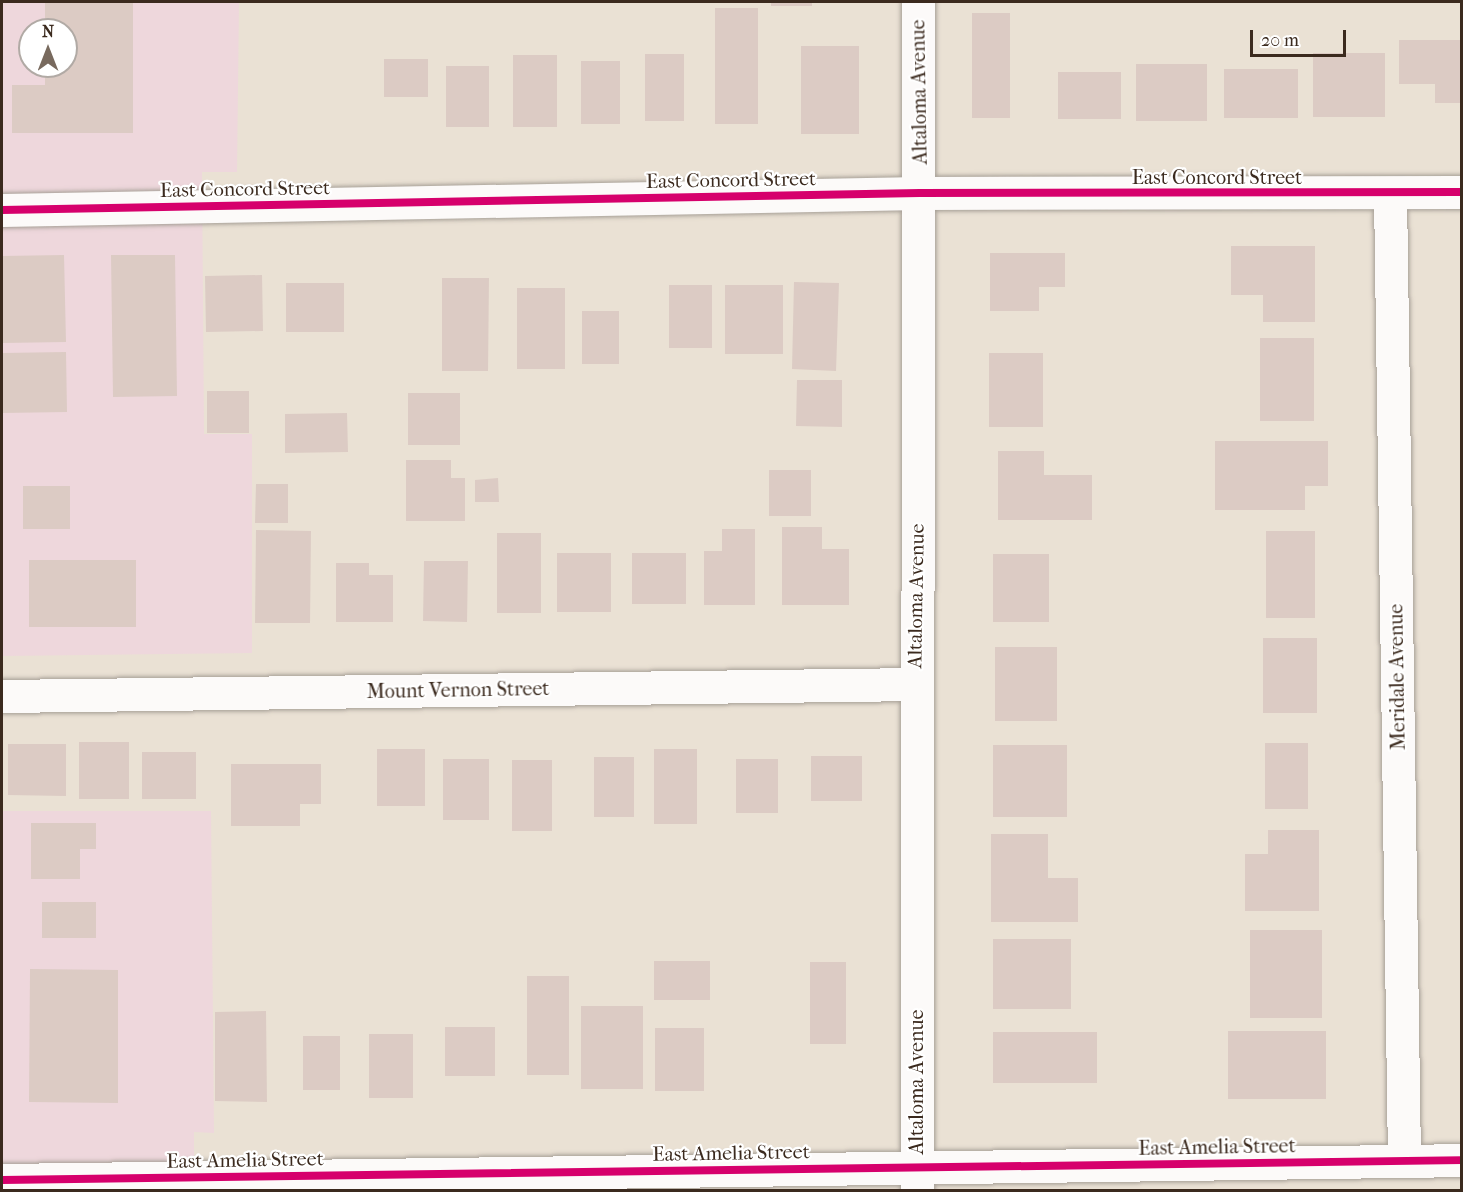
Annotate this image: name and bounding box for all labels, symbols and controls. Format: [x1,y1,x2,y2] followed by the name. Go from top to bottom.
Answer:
[18,18,78,78] north arrow
[1253,18,1349,56] scale bar
[906,19,932,165] street label: Altaloma Avenue
[42,22,54,41] text: N
[1261,30,1299,51] text: 20 m
[1132,165,1302,189] street label: East Concord Street
[646,167,816,193] street label: East Concord Street
[160,176,330,202] street label: East Concord Street
[903,523,929,669] street label: Altaloma Avenue
[1384,604,1410,750] street label: Meridale Avenue
[366,676,550,704] street label: Mount Vernon Street
[904,1010,928,1154] street label: Altaloma Avenue
[1138,1134,1296,1160] street label: East Amelia Street
[652,1140,810,1166] street label: East Amelia Street
[166,1147,324,1173] street label: East Amelia Street

